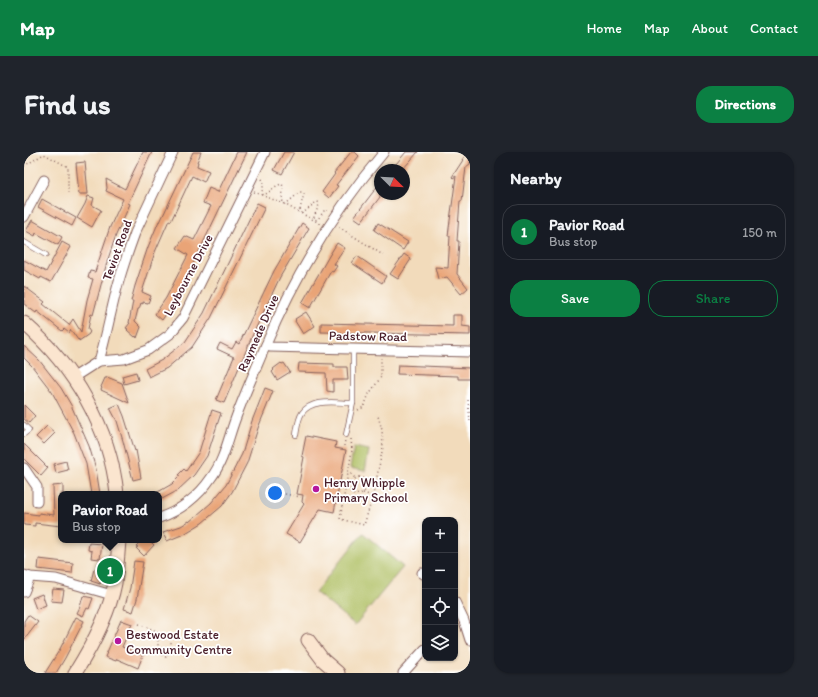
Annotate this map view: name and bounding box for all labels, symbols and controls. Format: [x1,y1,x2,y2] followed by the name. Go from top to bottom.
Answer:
[20,17,55,40] text: Map
[587,20,622,37] text: Home
[644,20,670,37] text: Map
[692,20,728,37] text: About
[750,20,798,37] text: Contact
[696,86,794,123] button: Directions
[24,87,111,121] text: Find us
[374,164,410,200] north arrow
[510,168,562,188] text: Nearby
[549,216,624,234] text: Pavior Road
[99,217,135,283] street label: Teviot Road
[521,225,527,240] text: 1
[742,225,777,240] text: 150 m
[160,232,216,318] street label: Leybourne Drive
[549,234,597,249] text: Bus stop
[510,280,640,317] button: Save
[648,280,778,317] button: Share
[234,292,282,374] street label: Raymede Drive
[329,328,407,344] street label: Padstow Road
[324,475,408,505] place label: Henry Whipple Primary School
[265,483,285,503] your location
[311,484,321,494] marker: Henry Whipple Primary School
[58,491,162,543] popup
[72,501,148,519] text: Pavior Road
[422,517,458,661] map controls
[422,517,458,553] button: +
[72,519,121,534] text: Bus stop
[422,553,458,589] button: −
[97,556,123,586] pin: 1
[422,589,458,625] button: locate
[422,625,458,661] button: layers
[126,627,232,657] place label: Bestwood Estate Community Centre
[113,636,123,646] marker: Bestwood Estate Community Centre

